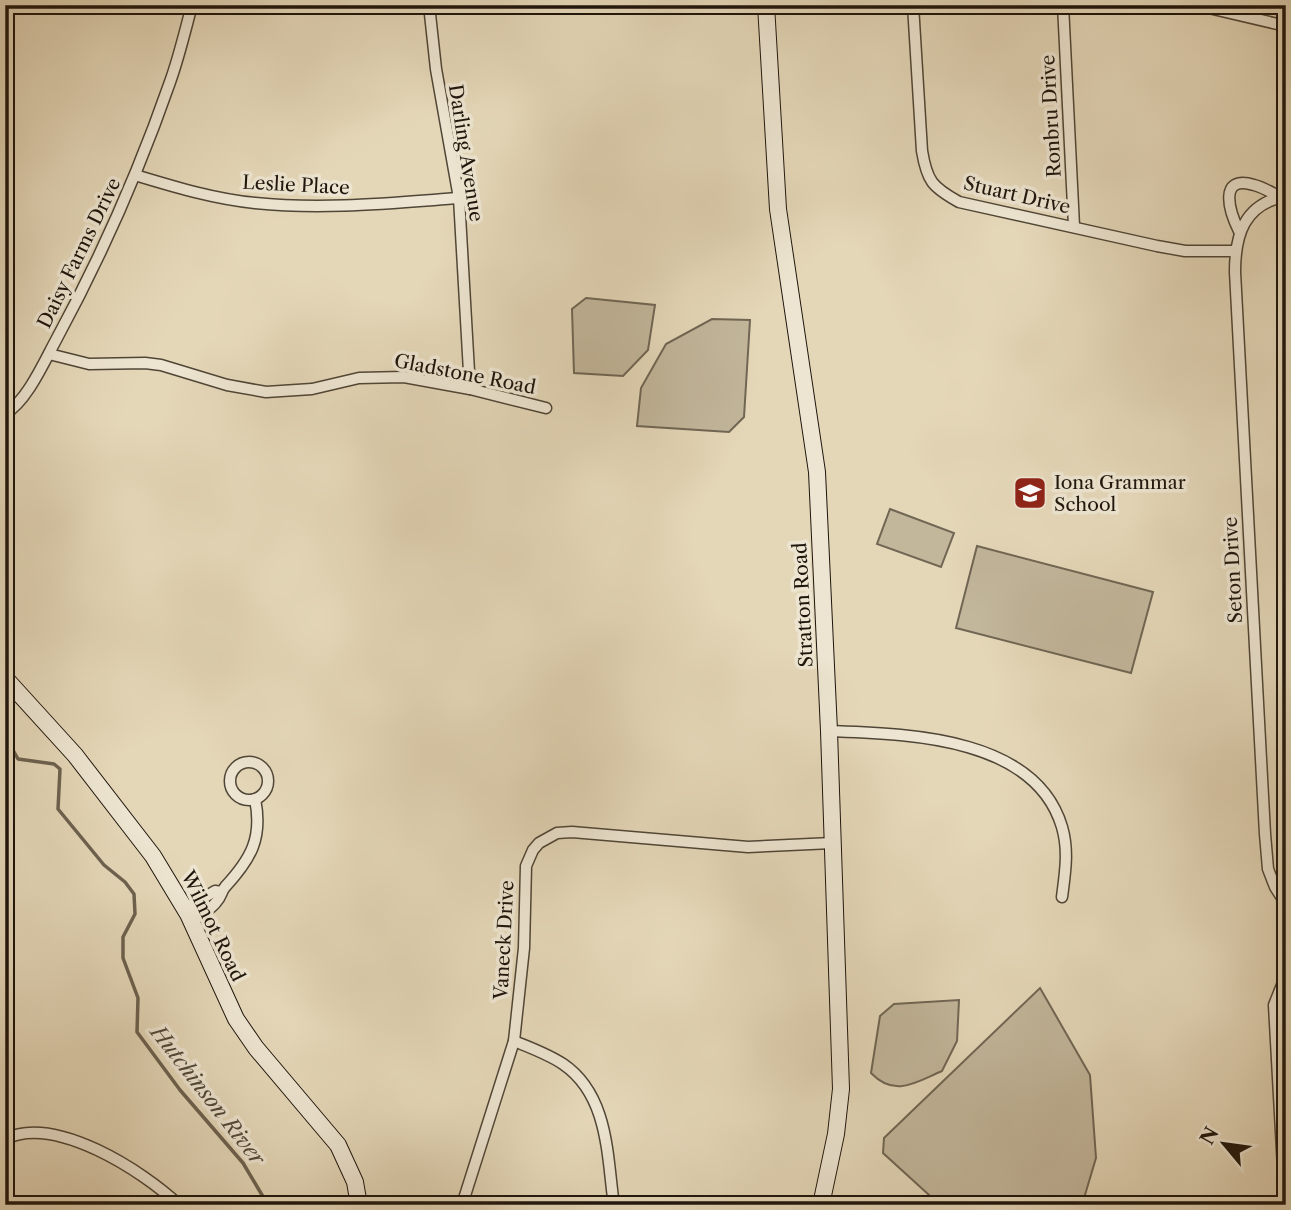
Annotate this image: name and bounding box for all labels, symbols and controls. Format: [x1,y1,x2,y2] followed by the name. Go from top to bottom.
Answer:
[1036,54,1066,178] street label: Ronbru Drive
[444,83,488,223] street label: Darling Avenue
[242,171,350,199] street label: Leslie Place
[961,172,1073,218] street label: Stuart Drive
[33,174,125,332] street label: Daisy Farms Drive
[392,349,538,399] street label: Gladstone Road
[1054,471,1186,516] place label: Iona Grammar School
[1011,474,1049,512] school or university icon: Iona Grammar School
[1219,516,1247,624] street label: Seton Drive
[788,542,818,668] street label: Stratton Road
[176,866,250,985] street label: Wilmot Road
[489,880,519,1001] street label: Vaneck Drive
[144,1019,271,1171] water label: Hutchinson River
[1190,1108,1260,1178] north arrow
[1196,1123,1224,1149] text: N

